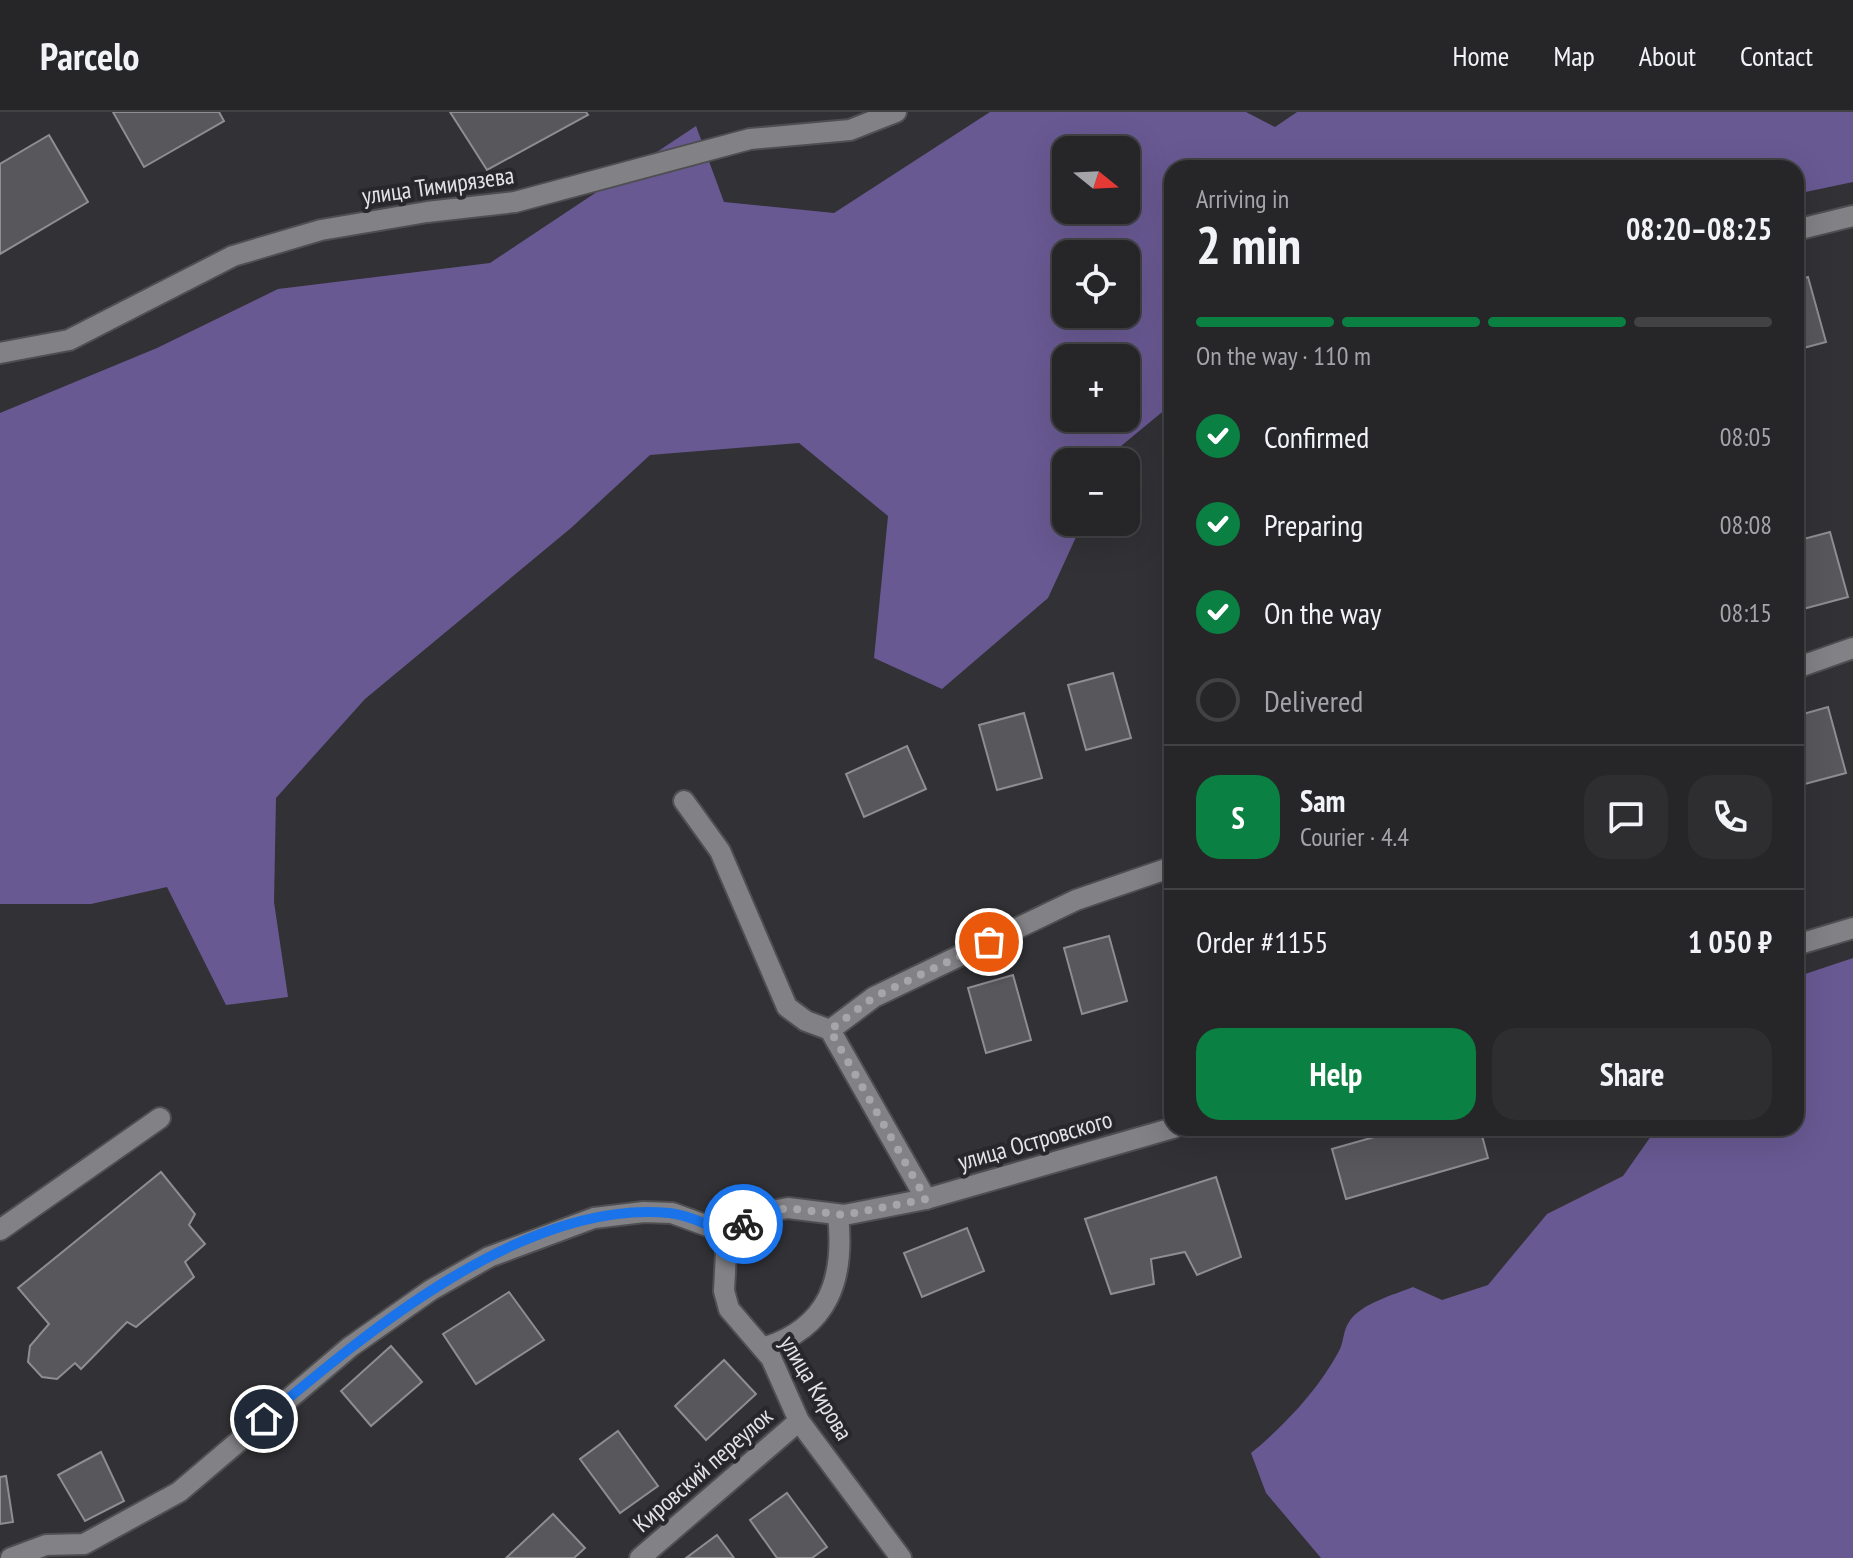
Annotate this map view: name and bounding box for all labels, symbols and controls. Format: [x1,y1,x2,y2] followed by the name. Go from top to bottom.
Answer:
[40,31,139,80] text: Parcelo
[1453,37,1509,74] text: Home
[1553,37,1595,74] text: Map
[1639,37,1696,74] text: About
[1740,37,1813,74] text: Contact
[1052,136,1140,224] north arrow
[1052,136,1140,536] map controls
[360,159,516,212] street label: улица Тимирязева
[1196,182,1289,215] text: Arriving in
[1626,209,1772,248] text: 08:20–08:25
[1196,211,1301,278] text: 2 min
[1052,240,1140,328] button: locate
[1196,339,1371,372] text: On the way · 110 m
[1052,344,1140,432] button: +
[1196,414,1240,458] icon: check
[1264,417,1369,456] text: Confirmed
[1720,420,1772,453] text: 08:05
[1052,448,1140,536] button: −
[1196,502,1240,546] icon: check
[1264,505,1363,544] text: Preparing
[1720,508,1772,541] text: 08:08
[1196,590,1240,634] icon: check
[1264,593,1381,632] text: On the way
[1720,596,1772,629] text: 08:15
[1264,681,1363,720] text: Delivered
[1584,775,1668,859] button: chat
[1688,775,1772,859] button: phone
[1300,781,1345,820] text: Sam
[1231,798,1245,837] text: S
[1300,820,1409,853] text: Courier · 4.4
[955,908,1023,976] pin
[967,920,1011,964] icon: bag
[1196,922,1328,961] text: Order #1155
[1688,922,1772,961] text: 1 050 ₽
[1196,1028,1476,1120] button: Help
[1492,1028,1772,1120] button: Share
[954,1104,1116,1177] street label: улица Островского
[703,1184,783,1264] courier
[721,1202,765,1246] icon: bike
[773,1330,860,1446] street label: улица Кирова
[230,1385,298,1453] pin
[242,1397,286,1441] icon: home
[626,1400,779,1539] street label: Кировский переулок

